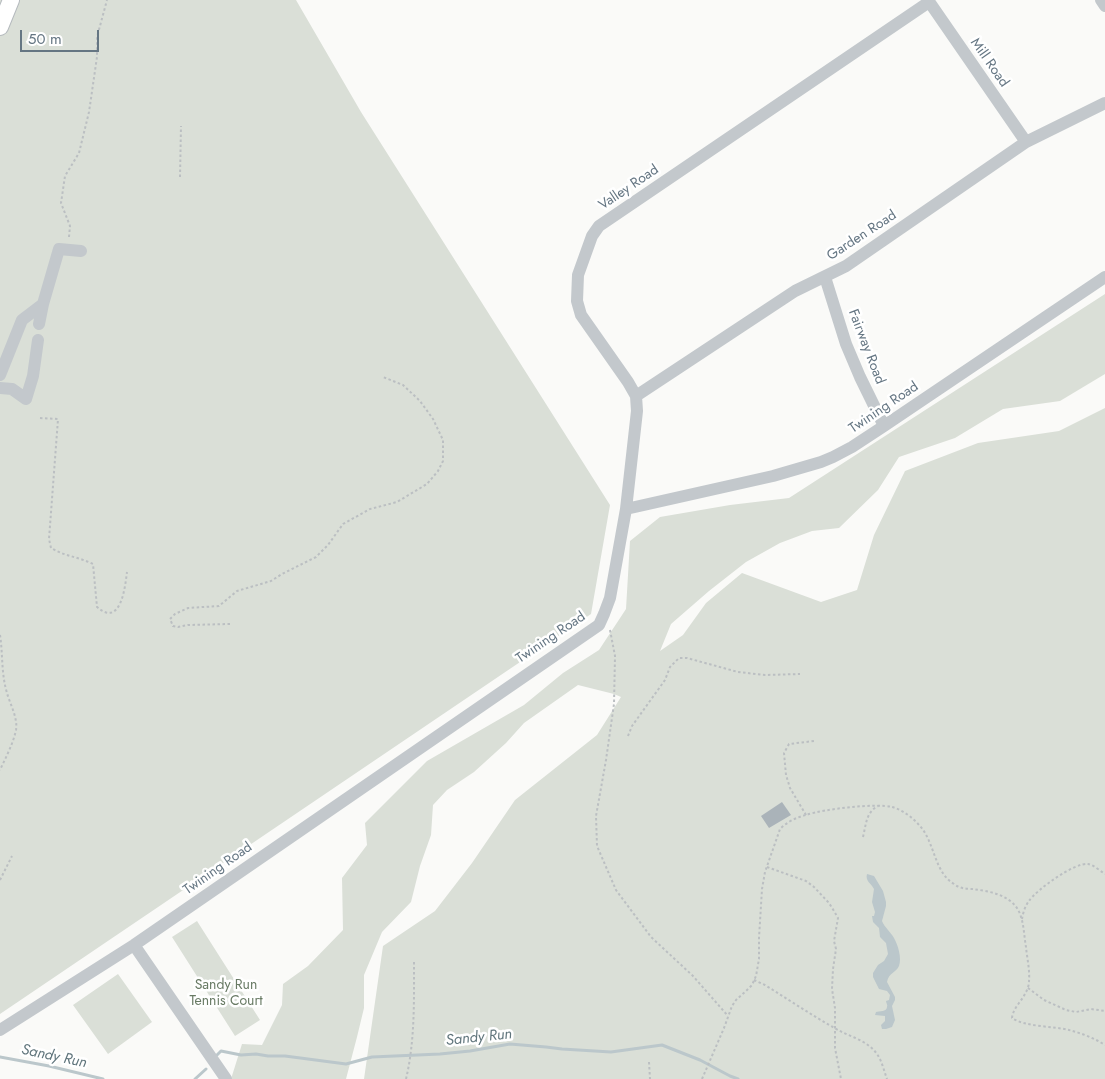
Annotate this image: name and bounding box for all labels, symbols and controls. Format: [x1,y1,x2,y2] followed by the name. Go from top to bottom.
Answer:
[22,20,101,52] scale bar
[28,28,62,50] text: 50 m
[966,35,1012,91] street label: Mill Road
[596,162,662,214] street label: Valley Road
[824,207,900,265] street label: Garden Road
[844,307,888,387] street label: Fairway Road
[846,379,922,437] street label: Twining Road
[513,609,589,667] street label: Twining Road
[180,839,256,899] street label: Twining Road
[189,978,263,1010] park label: Sandy Run Tennis Court
[445,1026,513,1050] water label: Sandy Run
[20,1041,88,1073] water label: Sandy Run

